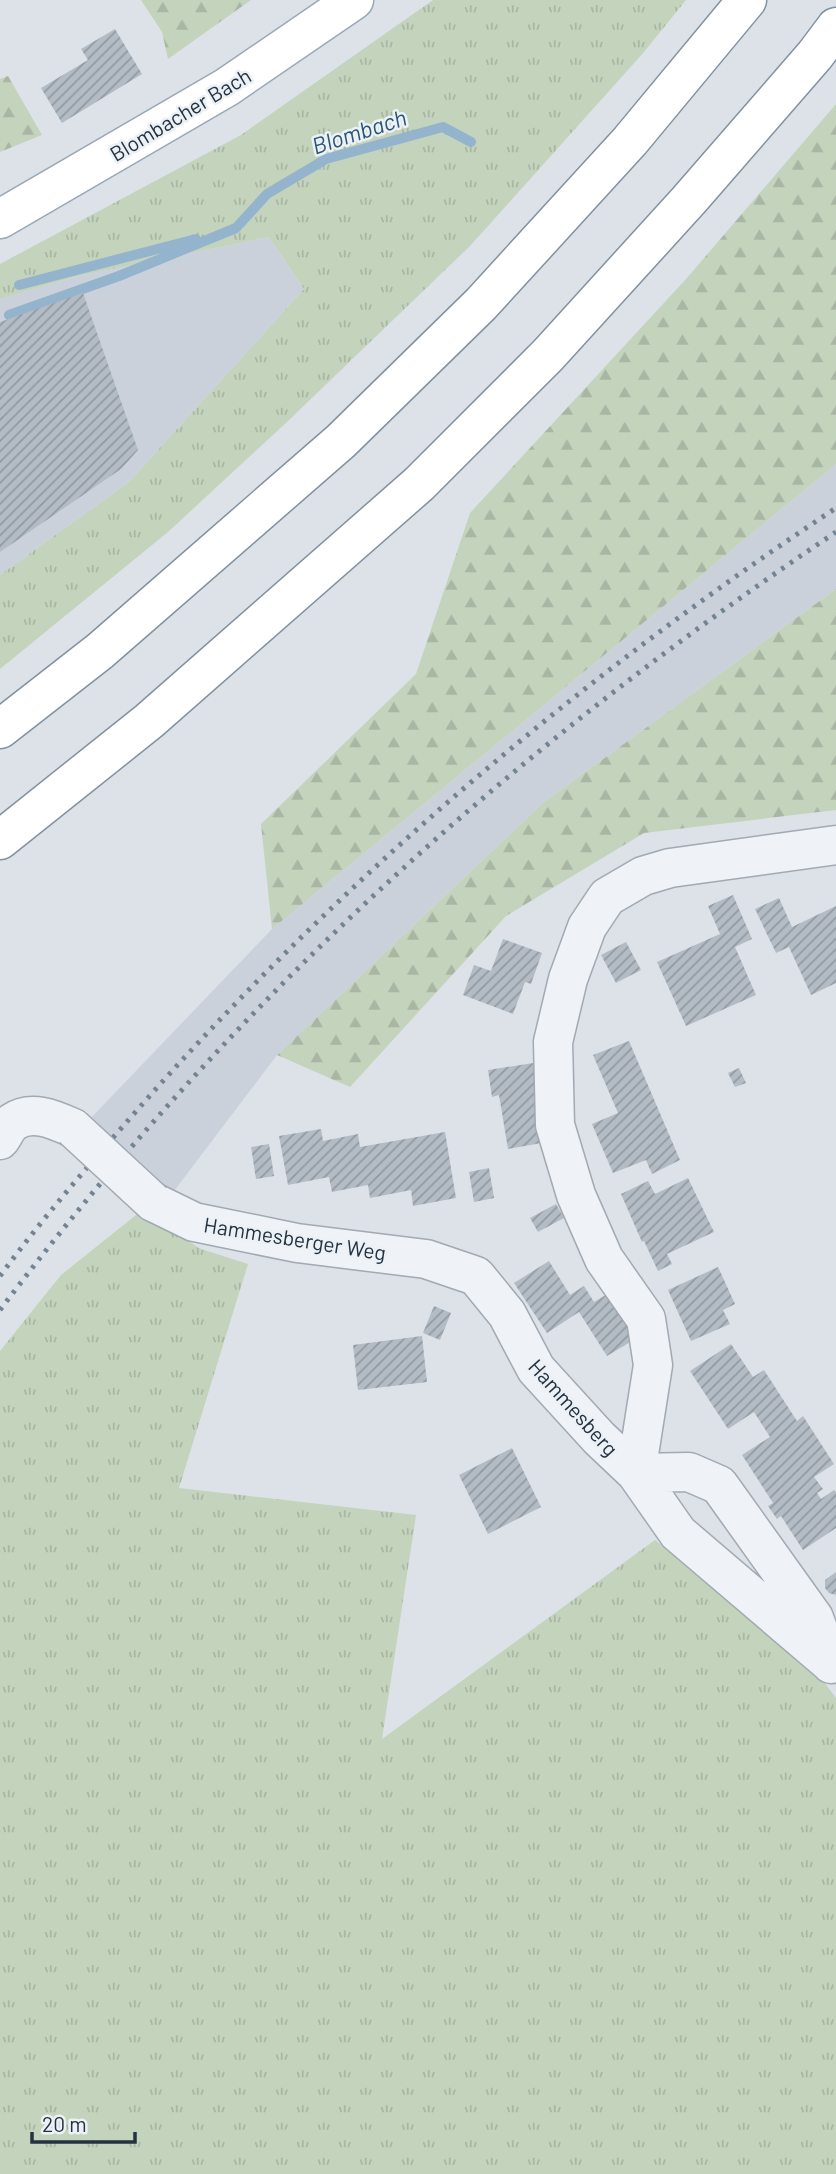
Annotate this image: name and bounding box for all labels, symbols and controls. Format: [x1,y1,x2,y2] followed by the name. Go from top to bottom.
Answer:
[105,62,255,166] street label: Blombacher Bach
[308,103,410,159] water label: Blombach
[202,1211,388,1265] street label: Hammesberger Weg
[524,1354,624,1460] street label: Hammesberg
[32,2100,135,2144] scale bar
[42,2111,87,2136] text: 20 m

